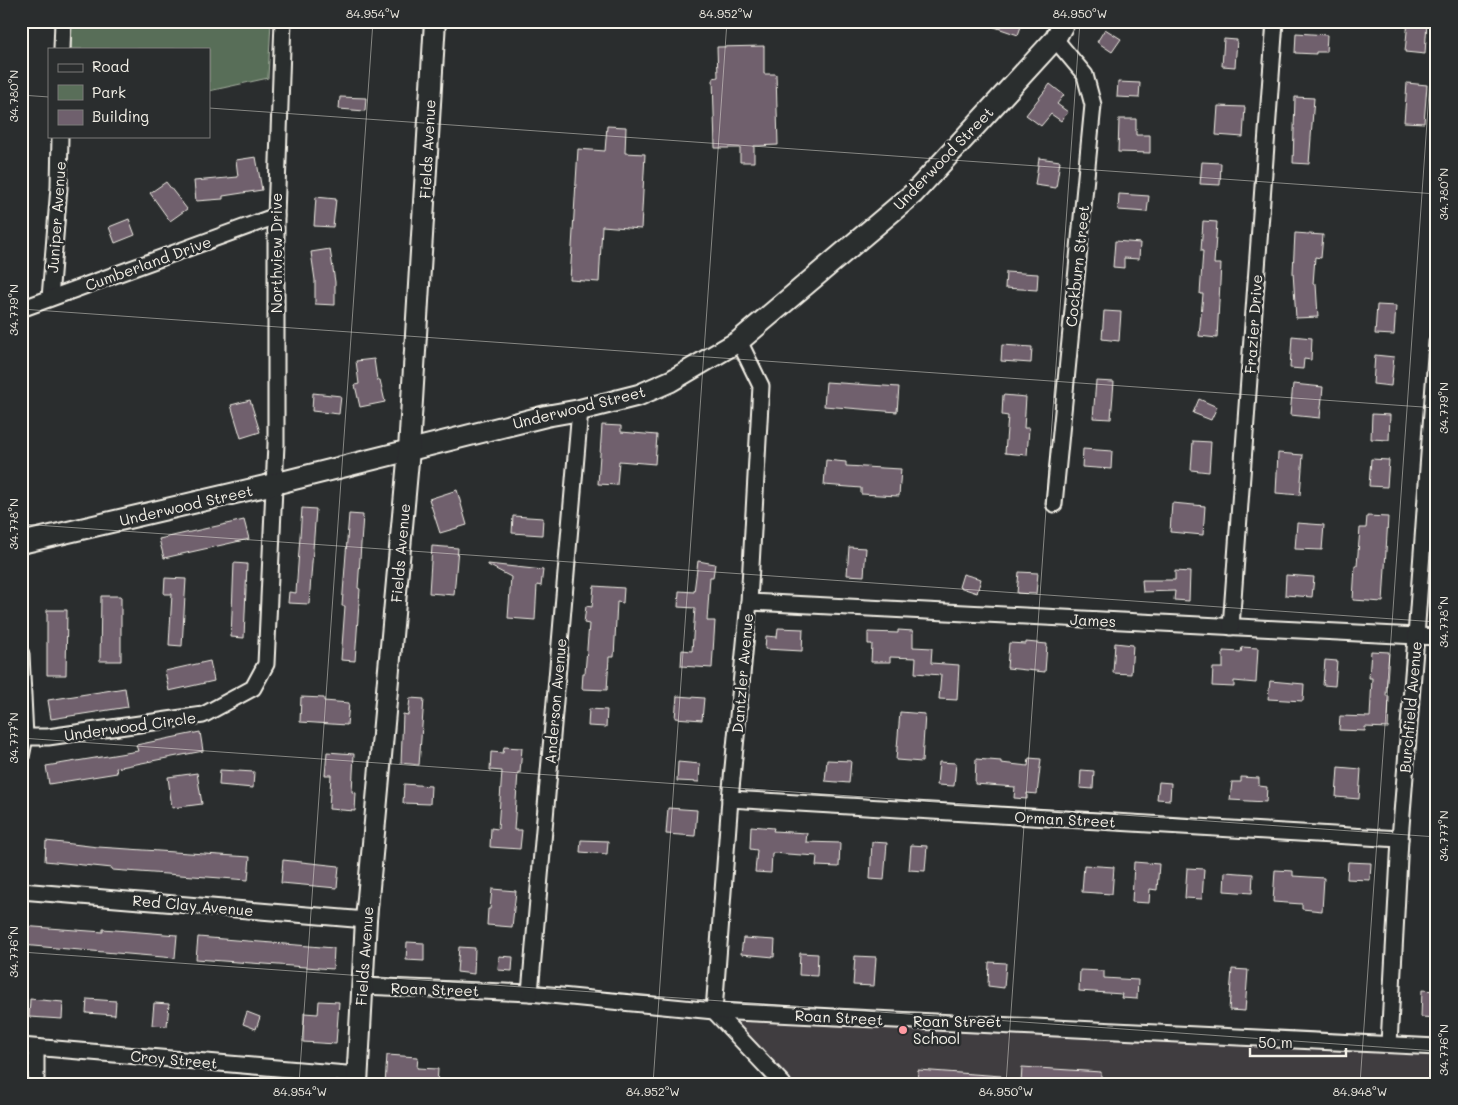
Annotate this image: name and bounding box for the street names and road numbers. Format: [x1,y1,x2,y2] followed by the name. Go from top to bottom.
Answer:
[414,99,440,199] street label: Fields Avenue
[889,102,997,214] street label: Underwood Street
[42,160,70,274] street label: Juniper Avenue
[266,193,286,313] street label: Northview Drive
[1061,204,1093,328] street label: Cockburn Street
[82,231,214,295] street label: Cumberland Drive
[1240,274,1266,374] street label: Frazier Drive
[511,381,647,433] street label: Underwood Street
[117,480,255,530] street label: Underwood Street
[386,503,414,603] street label: Fields Avenue
[1069,609,1117,631] street label: James
[727,612,757,734] street label: Dantzler Avenue
[540,637,570,765] street label: Anderson Avenue
[1394,640,1426,774] street label: Burchfield Avenue
[63,707,197,745] street label: Underwood Circle
[1014,806,1116,832] street label: Orman Street
[132,890,254,920] street label: Red Clay Avenue
[351,906,377,1006] street label: Fields Avenue
[390,977,480,1001] street label: Roan Street
[794,1005,884,1029] street label: Roan Street
[130,1045,218,1073] street label: Croy Street

